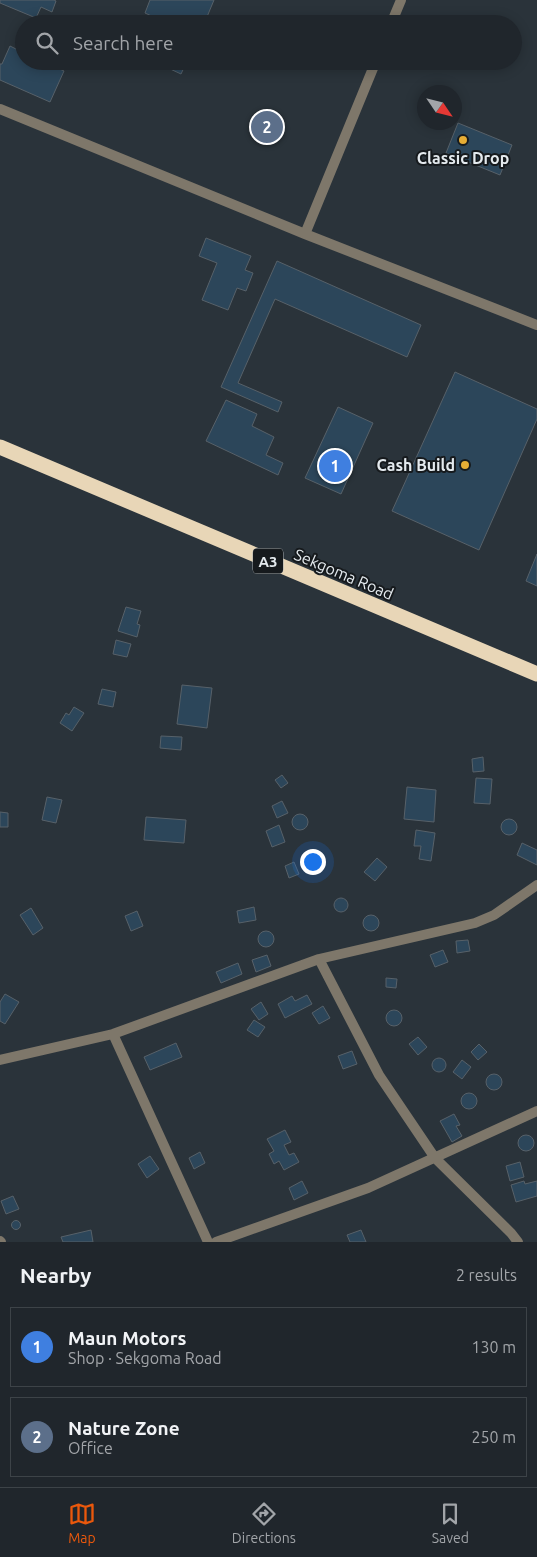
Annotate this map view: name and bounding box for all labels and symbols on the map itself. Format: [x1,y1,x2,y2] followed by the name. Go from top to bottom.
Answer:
[417,85,462,130] north arrow
[251,108,283,146] pin: 2
[457,134,469,146] marker: Classic Drop
[417,149,509,167] place label: Classic Drop
[319,447,351,485] pin: 1
[376,456,455,474] place label: Cash Build
[459,459,471,471] marker: Cash Build
[292,545,396,603] street label: Sekgoma Road
[253,548,283,574] road number: A3
[300,849,326,875] your location

